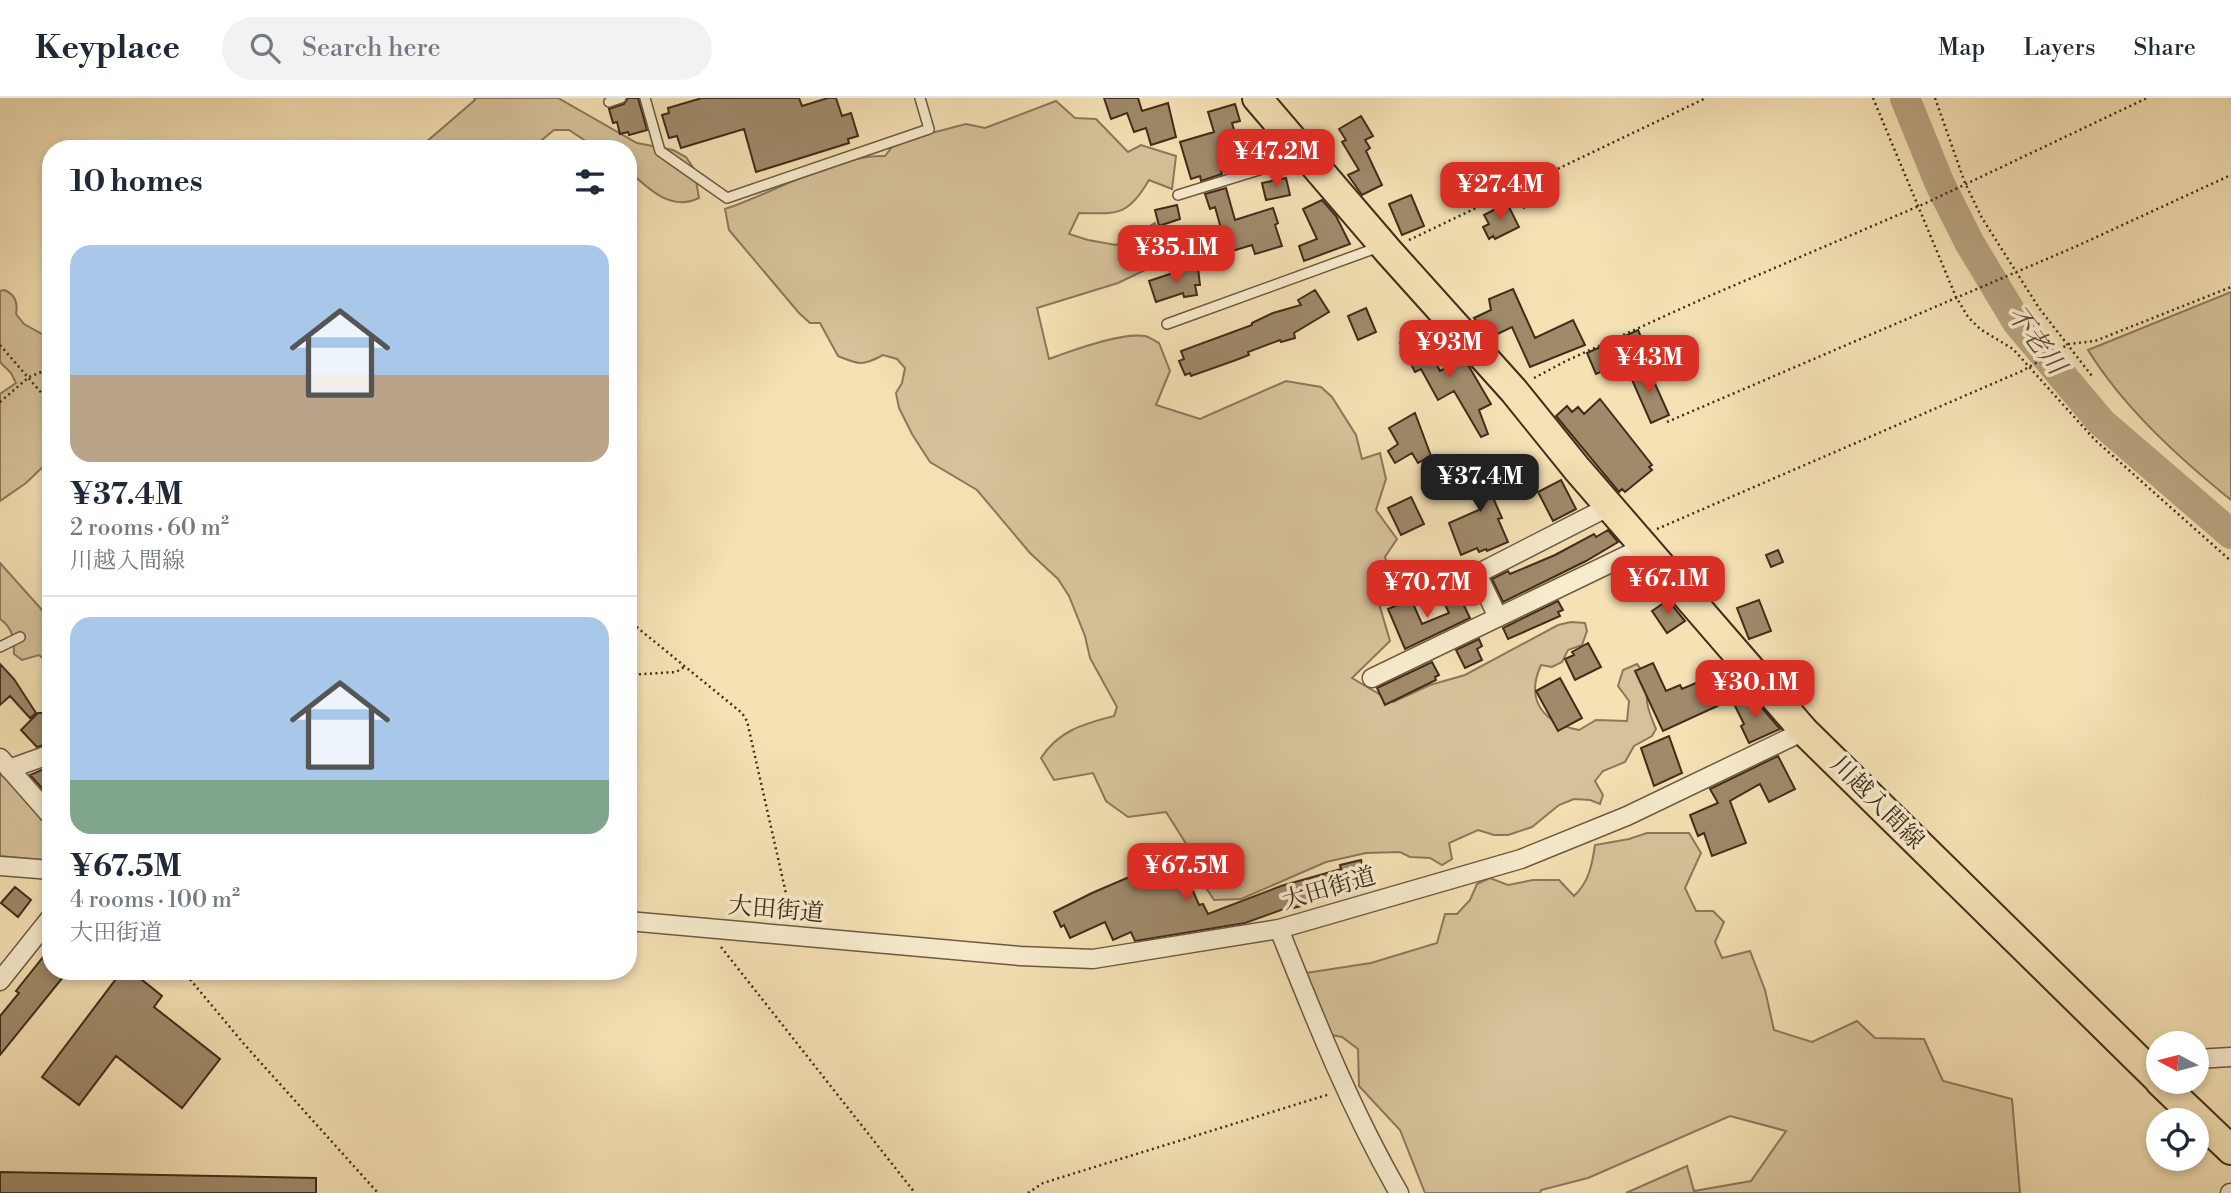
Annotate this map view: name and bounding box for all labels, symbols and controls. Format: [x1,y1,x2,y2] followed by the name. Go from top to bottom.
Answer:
[222,17,712,80] search box
[35,28,180,69] text: Keyplace
[246,29,284,67] icon: search
[302,32,441,64] text: Search here
[1938,33,1985,63] text: Map
[2023,33,2095,63] text: Layers
[2133,33,2196,63] text: Share
[1219,130,1333,189] pin: ¥47.2M
[1233,138,1319,166] text: ¥47.2M
[1443,162,1557,222] pin: ¥27.4M
[70,163,203,201] text: 10 homes
[571,163,609,201] icon: filters
[1456,171,1544,199] text: ¥27.4M
[1119,226,1233,285] pin: ¥35.1M
[1134,234,1218,262] text: ¥35.1M
[277,290,403,416] icon: home
[2000,299,2074,383] water label: 不老川
[1408,320,1490,380] pin: ¥93M
[1415,329,1483,357] text: ¥93M
[1608,336,1690,395] pin: ¥43M
[1615,344,1683,372] text: ¥43M
[1423,454,1537,514] pin: ¥37.4M
[1437,463,1523,491] text: ¥37.4M
[70,476,183,514] text: ¥37.4M
[70,514,229,542] text: 2 rooms · 60 m²
[70,547,185,575] text: 川越入間線
[1611,556,1725,616] pin: ¥67.1M
[1370,560,1484,620] pin: ¥70.7M
[1627,565,1709,593] text: ¥67.1M
[1383,569,1471,597] text: ¥70.7M
[1698,660,1812,720] pin: ¥30.1M
[277,662,403,788] icon: home
[1711,669,1799,697] text: ¥30.1M
[1824,750,1930,856] street label: 川越入間線
[1129,844,1243,903] pin: ¥67.5M
[70,848,181,886] text: ¥67.5M
[1143,852,1229,880] text: ¥67.5M
[1279,861,1379,917] street label: 大田街道
[70,886,240,914] text: 4 rooms · 100 m²
[727,891,825,929] street label: 大田街道
[70,919,162,947] text: 大田街道
[2146,1031,2208,1094] north arrow
[2146,1031,2209,1171] map controls
[2146,1108,2209,1171] button: locate

